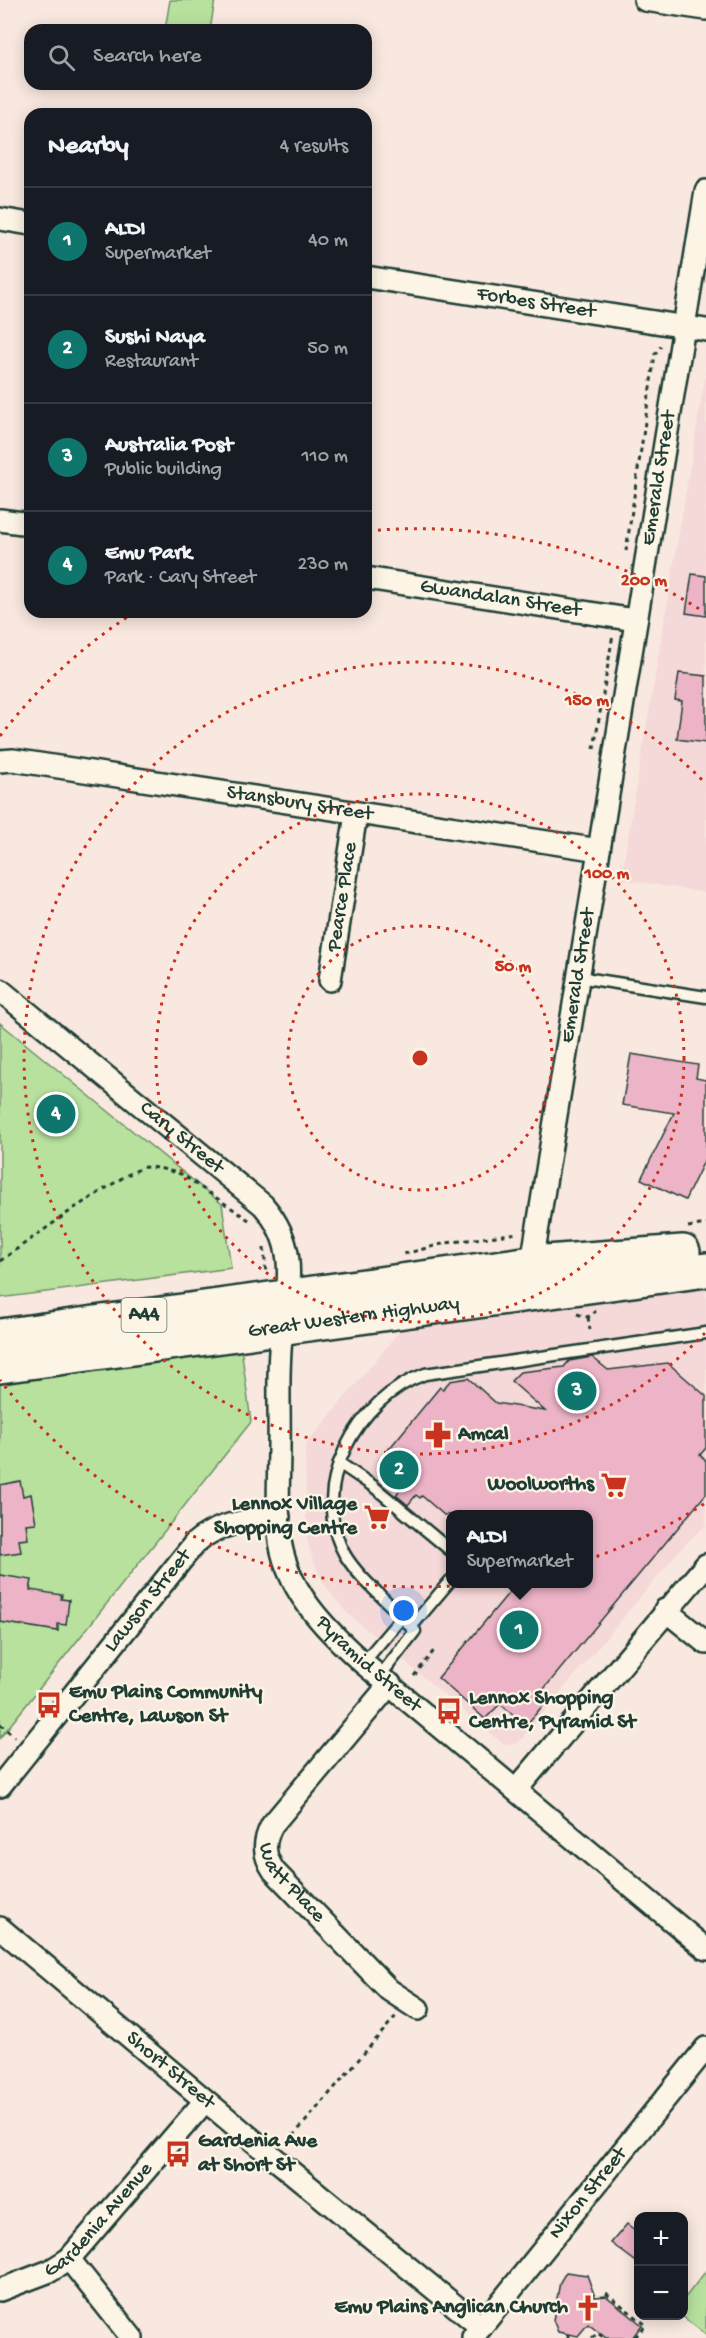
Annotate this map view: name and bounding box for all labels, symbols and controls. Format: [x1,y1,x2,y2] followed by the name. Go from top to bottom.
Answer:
[24,24,372,90] search box
[45,41,78,74] icon: search
[93,44,201,70] text: Search here
[48,132,129,163] text: Nearby
[280,136,348,159] text: 4 results
[105,217,146,243] text: ALDI
[63,230,72,253] text: 1
[308,230,348,253] text: 40 m
[105,243,211,266] text: Supermarket
[474,282,599,325] street label: Forbes Street
[105,325,205,351] text: Sushi Naya
[63,338,72,361] text: 2
[307,338,348,361] text: 50 m
[105,351,198,374] text: Restaurant
[636,407,683,547] street label: Emerald Street
[105,433,233,459] text: Australia Post
[62,446,73,469] text: 3
[302,446,348,469] text: 110 m
[105,459,222,482] text: Public building
[105,541,192,567] text: Emu Park
[63,554,72,577] text: 4
[298,554,348,577] text: 230 m
[105,567,256,590] text: Park · Cary Street
[621,571,667,592] text: 200 m
[418,574,585,624] street label: Gwandalan Street
[564,691,609,712] text: 150 m
[225,780,377,828] street label: Stansbury Street
[322,839,364,954] street label: Pearce Place
[584,864,630,885] text: 100 m
[555,904,602,1045] street label: Emerald Street
[495,957,532,978] text: 50 m
[410,1048,430,1068] centre of rings
[36,1092,76,1136] pin: 4
[134,1096,230,1182] street label: Cary Street
[246,1291,461,1345] street label: Great Western Highway
[122,1298,166,1332] road number: A44
[558,1368,596,1414] pin: 3
[423,1420,453,1450] pharmacy icon: Amcal
[457,1423,509,1448] place label: Amcal
[380,1448,418,1492] pin: 2
[599,1470,629,1500] supermarket icon: Woolworths
[487,1473,595,1498] place label: Woolworths
[214,1493,358,1542] place label: Lennox Village Shopping Centre
[362,1502,392,1532] supermarket icon: Lennox Village Shopping Centre
[446,1510,593,1588] popup
[467,1525,507,1551] text: ALDI
[99,1543,199,1658] street label: Lawson Street
[467,1551,572,1574] text: Supermarket
[389,1596,418,1625] your location
[500,1608,538,1652] pin: 1
[309,1610,428,1720] street label: Pyramid Street
[68,1681,263,1730] place label: Emu Plains Community Centre, Lawson St
[468,1687,638,1736] place label: Lennox Shopping Centre, Pyramid St
[34,1690,64,1720] bus stop icon: Emu Plains Community Centre, Lawson St
[434,1696,464,1726] bus stop icon: Lennox Shopping Centre, Pyramid St
[252,1841,331,1929] street label: Watt Place
[120,2026,222,2117] street label: Short Street
[197,2130,318,2179] place label: Gardenia Ave at Short St
[163,2139,193,2169] bus stop icon: Gardenia Ave at Short St
[544,2141,635,2245] street label: Nixon Street
[40,2157,159,2284] street label: Gardenia Avenue
[634,2212,688,2320] map controls
[634,2212,688,2266] button: +
[634,2266,688,2320] button: −
[573,2293,603,2323] church icon: Emu Plains Anglican Church
[334,2296,569,2321] place label: Emu Plains Anglican Church

